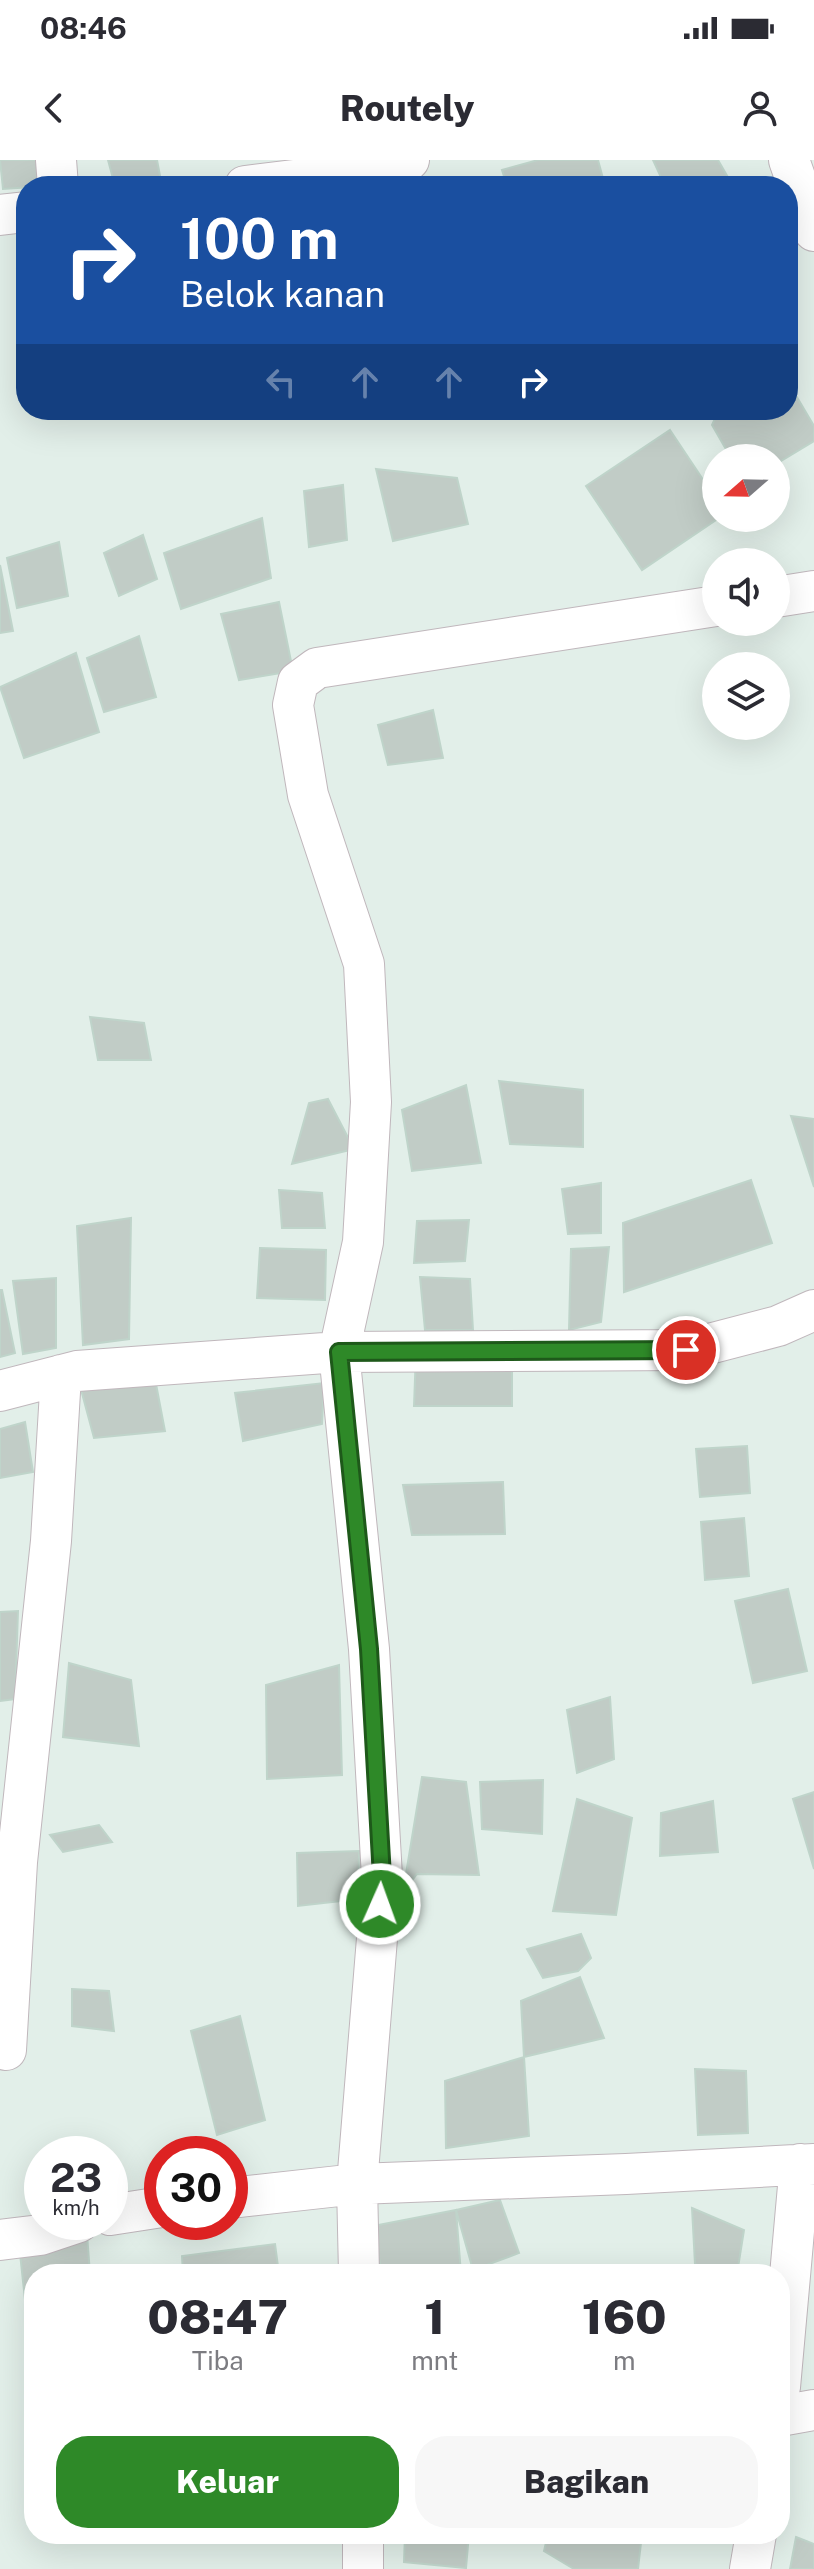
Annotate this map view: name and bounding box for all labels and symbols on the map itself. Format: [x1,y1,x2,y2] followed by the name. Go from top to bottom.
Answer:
[702,444,790,532] north arrow
[652,1316,720,1384] pin
[338,1862,422,1946] position arrow
[144,2136,248,2240] speed limit sign: 30

